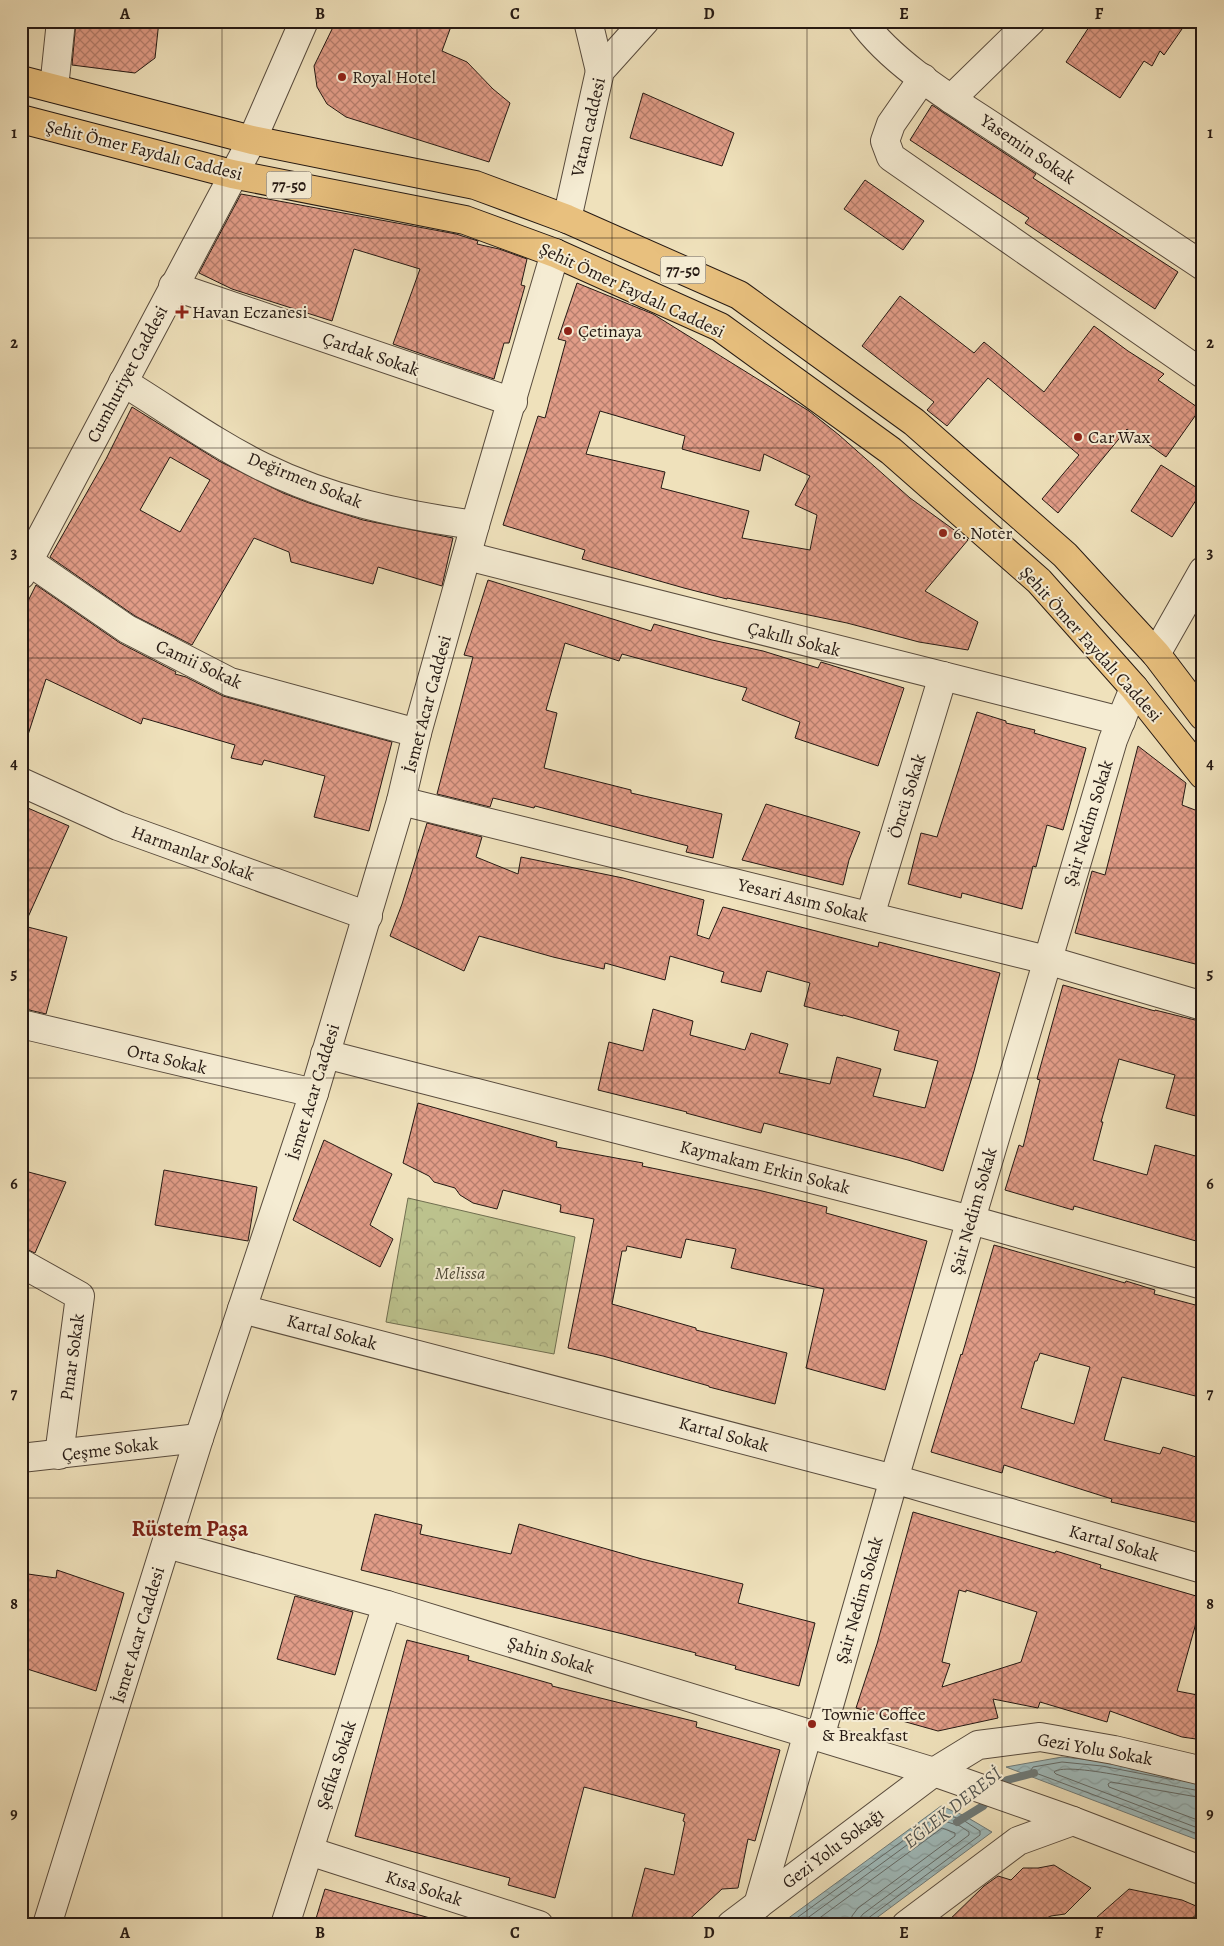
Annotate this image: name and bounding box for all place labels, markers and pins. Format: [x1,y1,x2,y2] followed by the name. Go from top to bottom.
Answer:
[352,65,436,89] place label: Royal Hotel
[336,71,348,83] marker: Royal Hotel
[192,300,308,324] place label: Havan Eczanesi
[176,306,188,318] marker: Havan Eczanesi
[578,319,643,343] place label: Çetinaya
[562,325,574,337] marker: Çetinaya
[1088,425,1151,449] place label: Car Wax
[1072,431,1084,443] marker: Car Wax
[953,521,1013,545] place label: 6. Noter
[937,527,949,539] marker: 6. Noter
[822,1702,926,1747] place label: Townie Coffee & Breakfast
[806,1718,818,1730] marker: Townie Coffee & Breakfast

